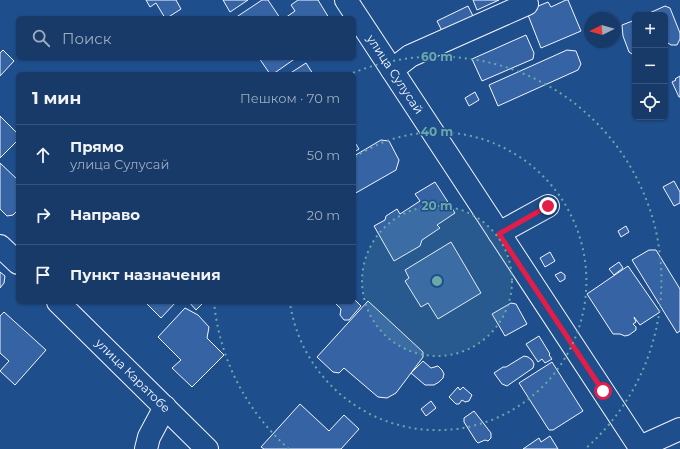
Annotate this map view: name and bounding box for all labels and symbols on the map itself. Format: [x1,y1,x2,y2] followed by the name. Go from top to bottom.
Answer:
[584,12,620,48] north arrow
[363,31,427,117] street label: улица Сулусай
[421,49,453,64] text: 60 m
[421,124,453,139] text: 40 m
[539,197,557,215] route end
[421,198,453,213] text: 20 m
[430,274,444,288] centre of rings
[92,334,174,416] street label: улица Каратобе
[594,382,612,400] route start

